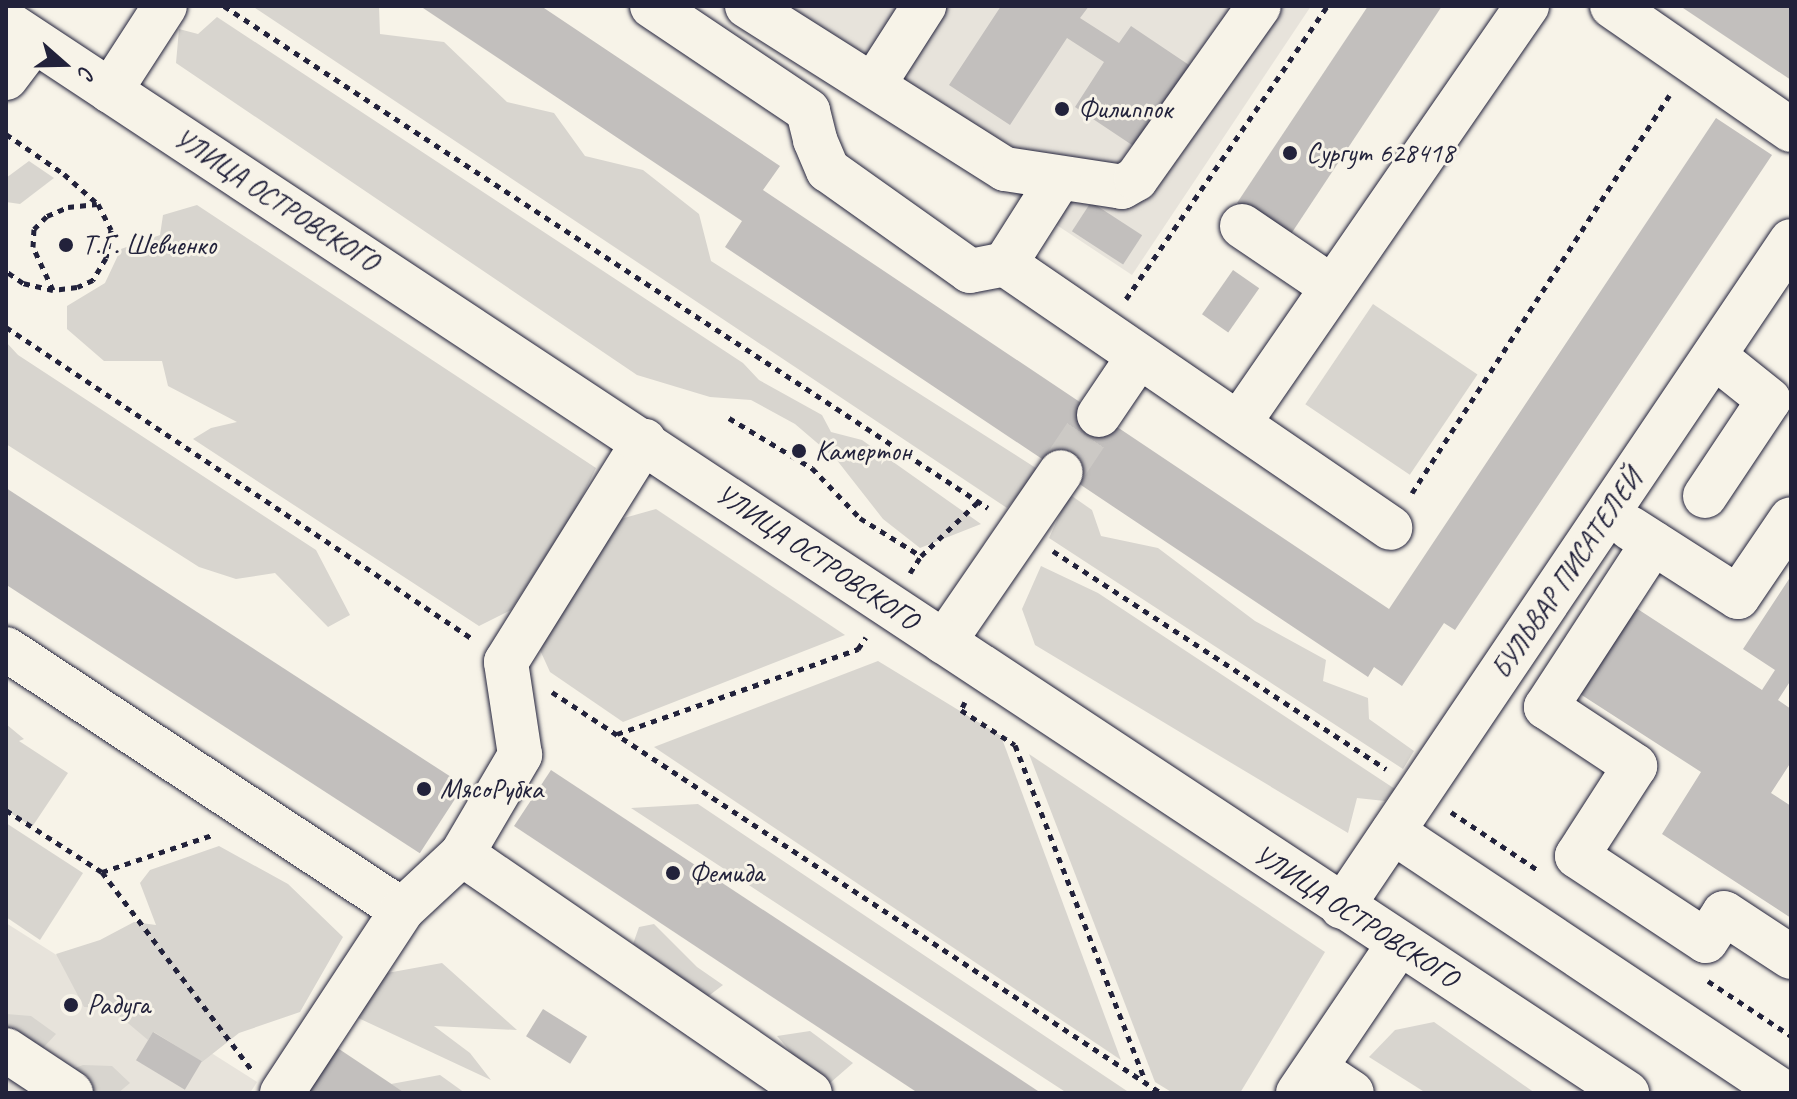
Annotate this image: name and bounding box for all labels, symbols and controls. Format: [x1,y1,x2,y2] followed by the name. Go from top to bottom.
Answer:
[24,24,104,104] north arrow
[72,62,102,82] text: С
[1078,92,1172,126] place label: Филиппок
[1053,100,1071,118] marker: Филиппок
[168,122,384,278] street label: УЛИЦА ОСТРОВСКОГО
[1306,136,1454,170] place label: Сургут 628418
[1281,144,1299,162] marker: Сургут 628418
[82,228,216,262] place label: Т.Г. Шевченко
[57,236,75,254] marker: Т.Г. Шевченко
[815,434,911,468] place label: Камертон
[790,442,808,460] marker: Камертон
[1484,462,1650,686] street label: БУЛЬВАР ПИСАТЕЛЕЙ
[710,477,924,637] street label: УЛИЦА ОСТРОВСКОГО
[440,772,543,806] place label: МясоРубка
[415,780,433,798] marker: МясоРубка
[1248,838,1464,994] street label: УЛИЦА ОСТРОВСКОГО
[689,856,764,890] place label: Фемида
[664,864,682,882] marker: Фемида
[87,988,150,1022] place label: Радуга
[62,996,80,1014] marker: Радуга

